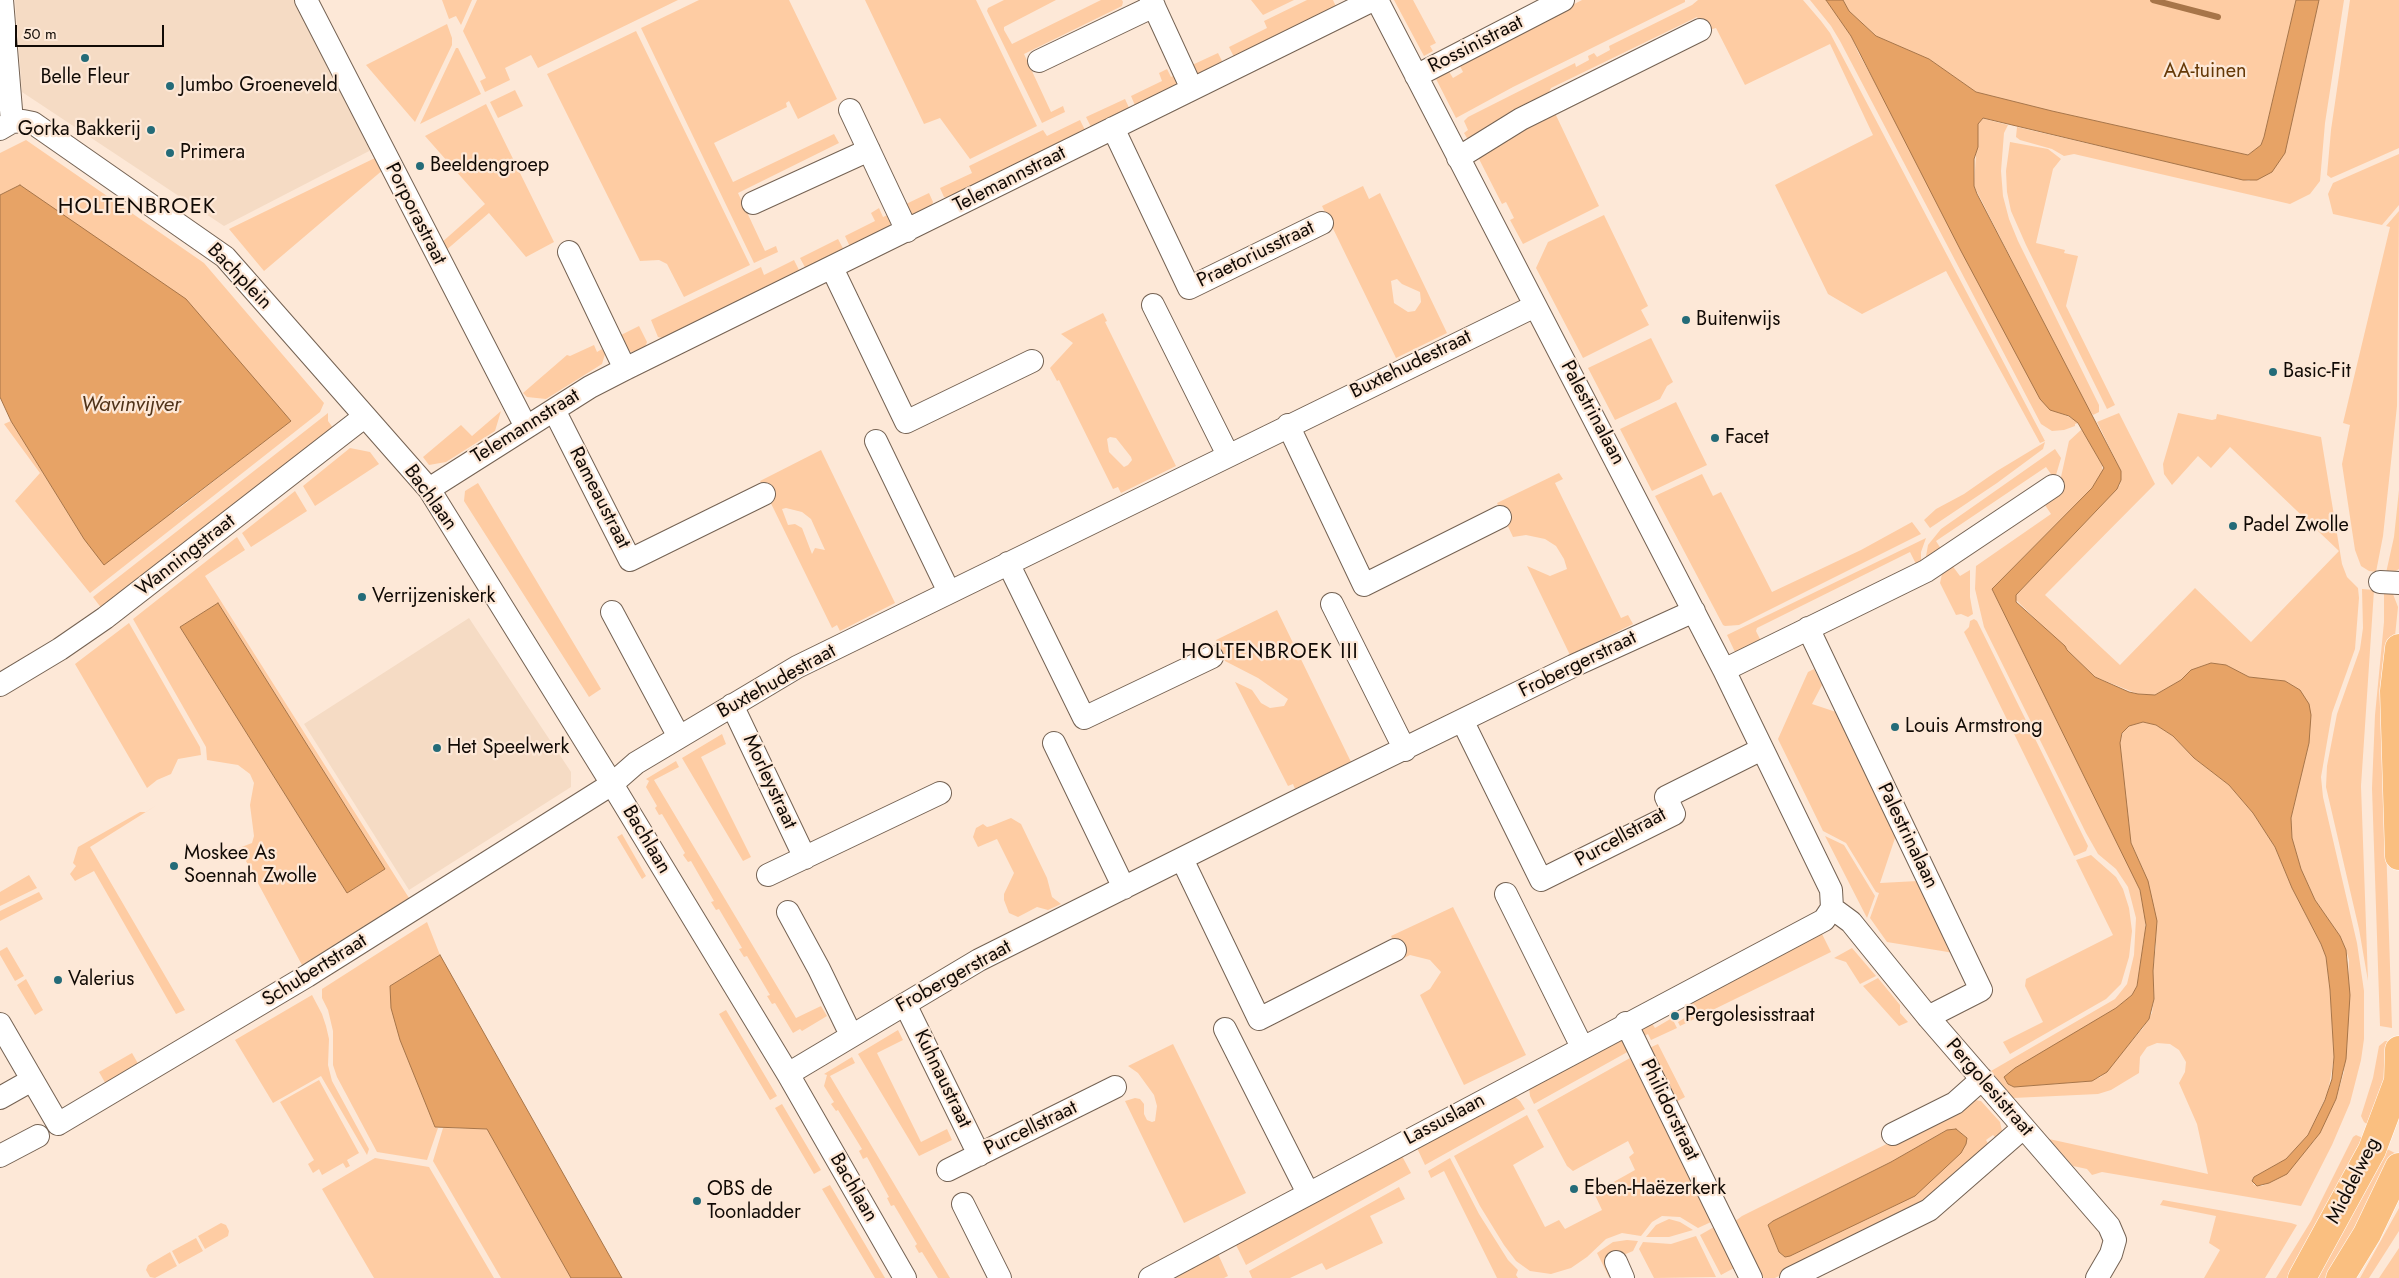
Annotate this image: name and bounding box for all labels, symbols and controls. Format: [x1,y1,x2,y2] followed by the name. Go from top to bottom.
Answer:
[1425,11,1527,79] street label: Rossinistraat
[18,15,166,47] scale bar
[23,23,57,45] text: 50 m
[79,52,91,64] marker: Belle Fleur
[2164,60,2246,84] park label: AA-tuinen
[40,66,130,90] place label: Belle Fleur
[180,74,338,98] place label: Jumbo Groeneveld
[164,80,176,92] marker: Jumbo Groeneveld
[18,118,141,142] place label: Gorka Bakkerij
[145,124,157,136] marker: Gorka Bakkerij
[180,141,245,165] place label: Primera
[950,142,1070,218] street label: Telemannstraat
[164,147,176,159] marker: Primera
[430,154,549,178] place label: Beeldengroep
[379,159,451,269] street label: Porporastraat
[414,160,426,172] marker: Beeldengroep
[56,195,218,221] district label: HOLTENBROEK
[1193,216,1319,294] street label: Praetoriusstraat
[202,239,276,315] street label: Bachplein
[1696,308,1780,332] place label: Buitenwijs
[1680,314,1692,326] marker: Buitenwijs
[1347,325,1475,405] street label: Buxtehudestraat
[1555,357,1629,469] street label: Palestrinalaan
[2283,360,2351,384] place label: Basic-Fit
[2267,366,2279,378] marker: Basic-Fit
[468,384,584,470] street label: Telemannstraat
[81,393,181,419] water label: Wavinvijver
[1725,426,1769,450] place label: Facet
[1709,432,1721,444] marker: Facet
[563,443,635,553] street label: Rameaustraat
[398,461,462,535] street label: Bachlaan
[132,510,240,602] street label: Wanningstraat
[2243,514,2349,538] place label: Padel Zwolle
[2227,520,2239,532] marker: Padel Zwolle
[372,585,495,609] place label: Verrijzeniskerk
[356,591,368,603] marker: Verrijzeniskerk
[1515,626,1641,704] street label: Frobergerstraat
[714,640,840,724] street label: Buxtehudestraat
[1179,640,1361,666] district label: HOLTENBROEK III
[1905,715,2043,739] place label: Louis Armstrong
[1889,721,1901,733] marker: Louis Armstrong
[737,731,801,833] street label: Morleystraat
[447,736,569,760] place label: Het Speelwerk
[431,742,443,754] marker: Het Speelwerk
[1871,779,1943,893] street label: Palestrinalaan
[616,802,676,878] street label: Bachlaan
[1571,803,1671,873] street label: Purcellstraat
[184,842,317,889] place label: Moskee As Soennah Zwolle
[168,860,180,872] marker: Moskee As Soennah Zwolle
[258,929,372,1013] street label: Schubertstraat
[892,936,1016,1018] street label: Frobergerstraat
[68,968,134,992] place label: Valerius
[52,974,64,986] marker: Valerius
[1685,1004,1815,1028] place label: Pergolesisstraat
[1669,1010,1681,1022] marker: Pergolesisstraat
[908,1026,976,1132] street label: Kuhnaustraat
[1940,1034,2038,1142] street label: Pergolesistraat
[1634,1056,1704,1164] street label: Philidorstraat
[1401,1089,1489,1151] street label: Lassuslaan
[981,1096,1081,1162] street label: Purcellstraat
[2322,1134,2386,1228] street label: Middelweg
[824,1149,882,1227] street label: Bachlaan
[1584,1177,1726,1201] place label: Eben-Haëzerkerk
[707,1178,801,1225] place label: OBS de Toonladder
[1568,1183,1580,1195] marker: Eben-Haëzerkerk
[691,1195,703,1207] marker: OBS de Toonladder

